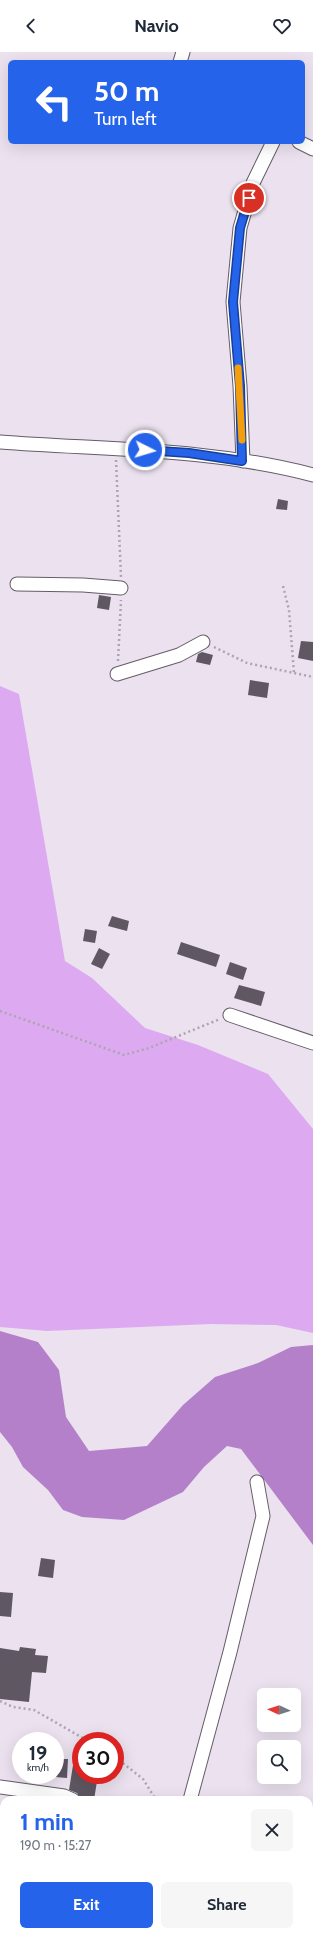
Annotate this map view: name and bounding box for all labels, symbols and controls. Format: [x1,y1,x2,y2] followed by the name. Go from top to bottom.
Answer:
[20,15,42,37] icon: back
[134,15,179,37] text: Navio
[271,15,293,37] icon: heart
[94,74,159,108] text: 50 m
[28,76,80,128] icon: left
[94,108,157,130] text: Turn left
[232,181,266,215] pin
[238,187,260,209] icon: arrive
[124,429,166,471] position arrow
[257,1688,301,1732] north arrow
[257,1688,301,1784] map controls
[72,1732,124,1784] speed limit sign: 30
[257,1740,301,1784] button: search
[29,1741,47,1765] text: 19
[27,1761,49,1774] text: km/h
[20,1807,74,1836] text: 1 min
[251,1809,293,1851] button: close
[20,1837,91,1853] text: 190 m · 15:27
[20,1882,153,1928] button: Exit
[161,1882,293,1928] button: Share

